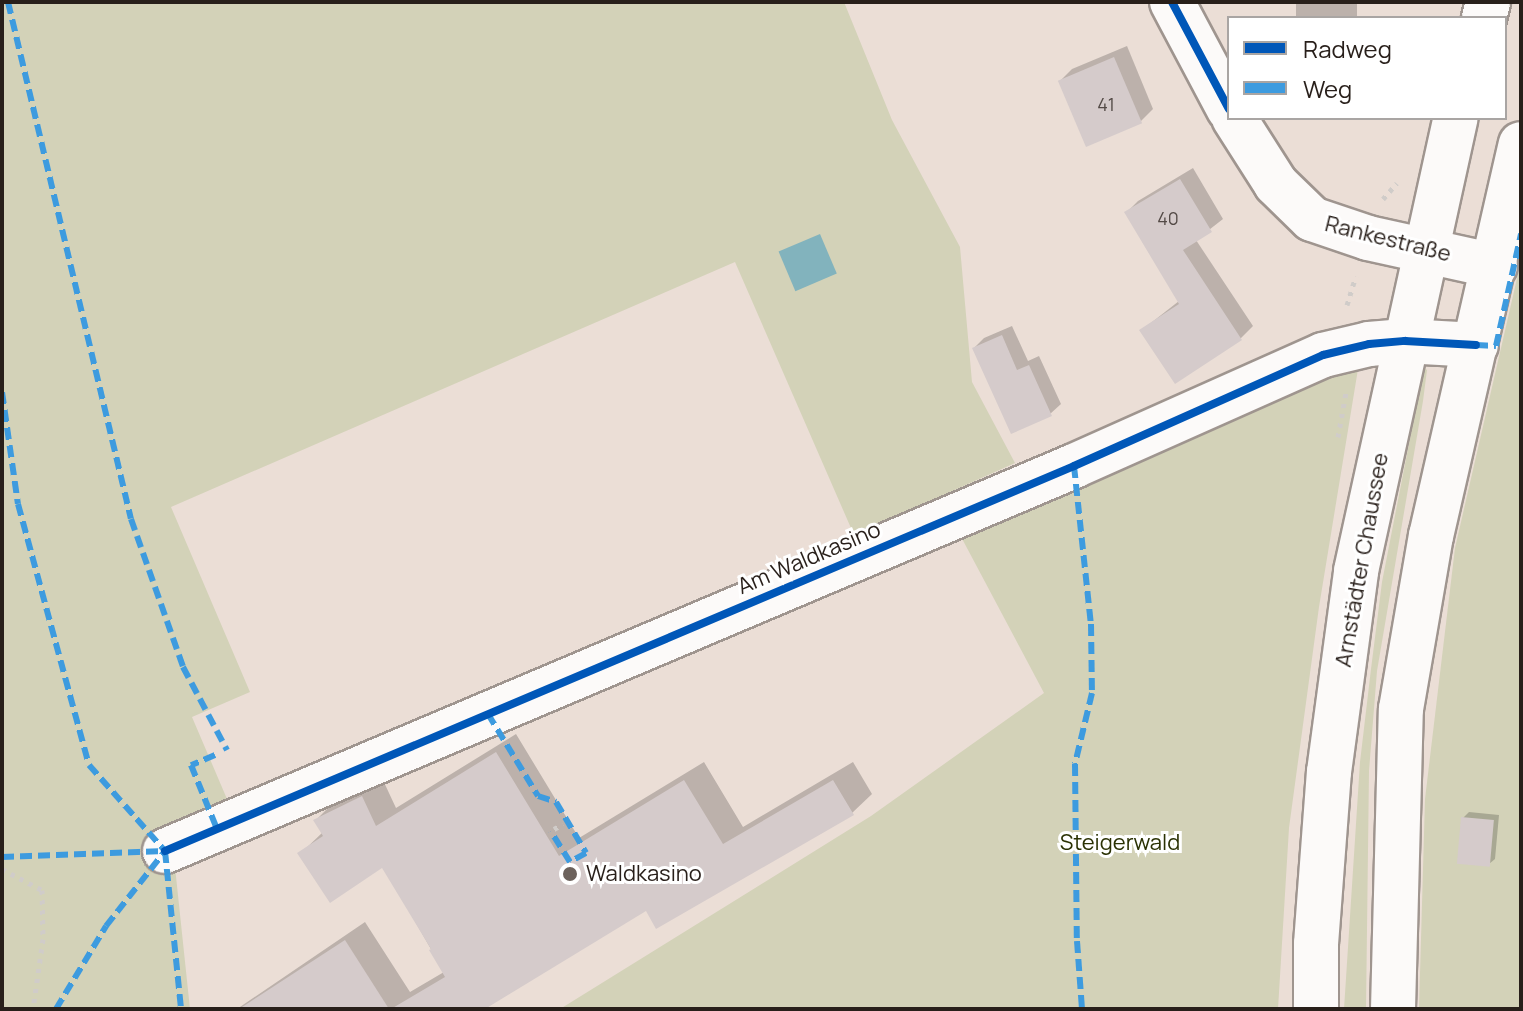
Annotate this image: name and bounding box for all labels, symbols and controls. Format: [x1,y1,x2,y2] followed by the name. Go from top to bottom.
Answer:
[1227,16,1507,120] legend
[1303,32,1392,65] text: Radweg
[1303,72,1352,105] text: Weg
[1097,93,1115,115] house number: 41
[1157,207,1179,229] house number: 40
[1322,211,1454,267] street label: Rankestraße
[1330,451,1394,669] street label: Arnstädter Chaussee
[734,516,884,600] street label: Am Waldkasino
[1060,830,1180,856] park label: Steigerwald
[586,861,702,887] place label: Waldkasino
[561,865,579,883] marker: Waldkasino

